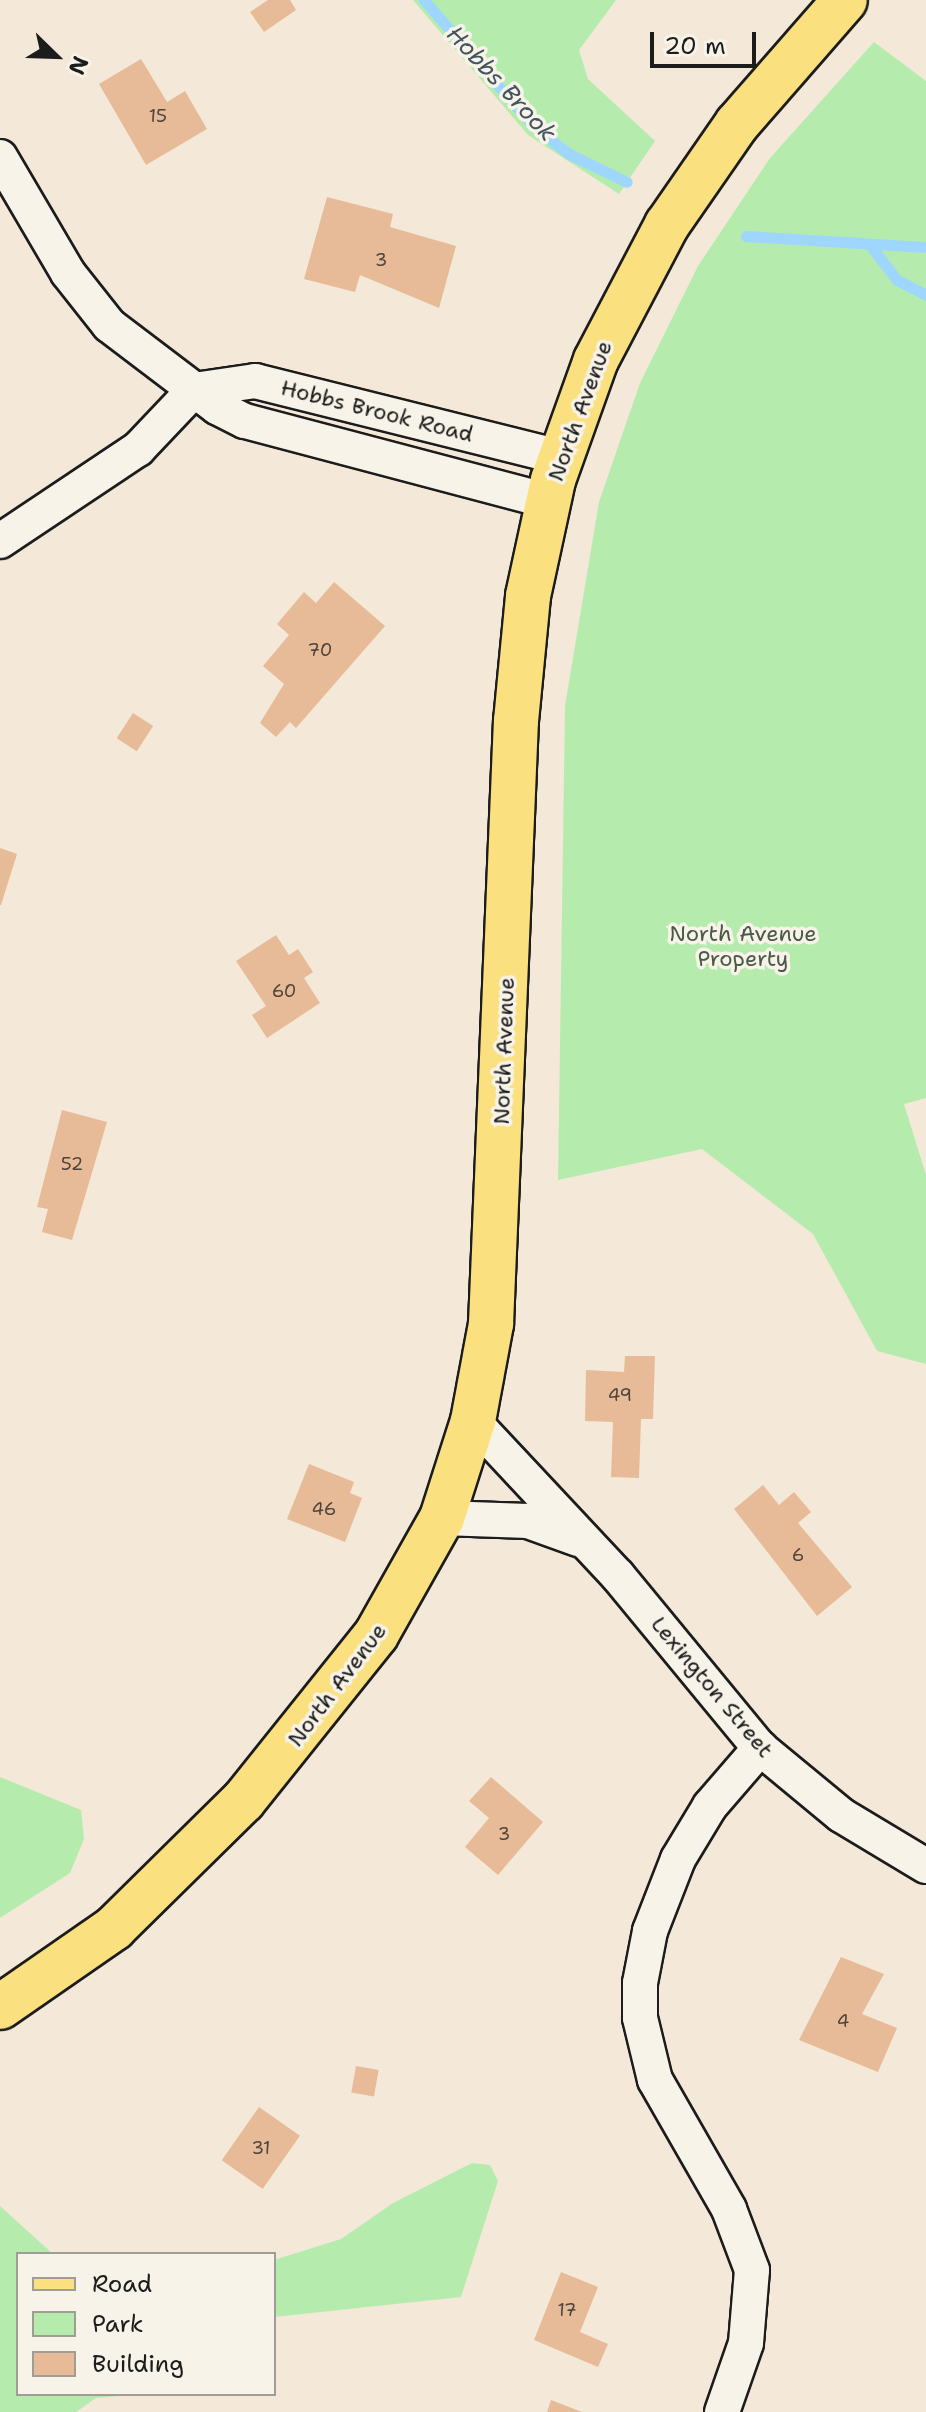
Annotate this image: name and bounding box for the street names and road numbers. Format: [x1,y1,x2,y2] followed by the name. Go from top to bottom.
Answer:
[542,337,618,485] street label: North Avenue
[278,374,476,448] street label: Hobbs Brook Road
[488,977,520,1125] street label: North Avenue
[645,1611,779,1763] street label: Lexington Street
[282,1618,392,1752] street label: North Avenue

